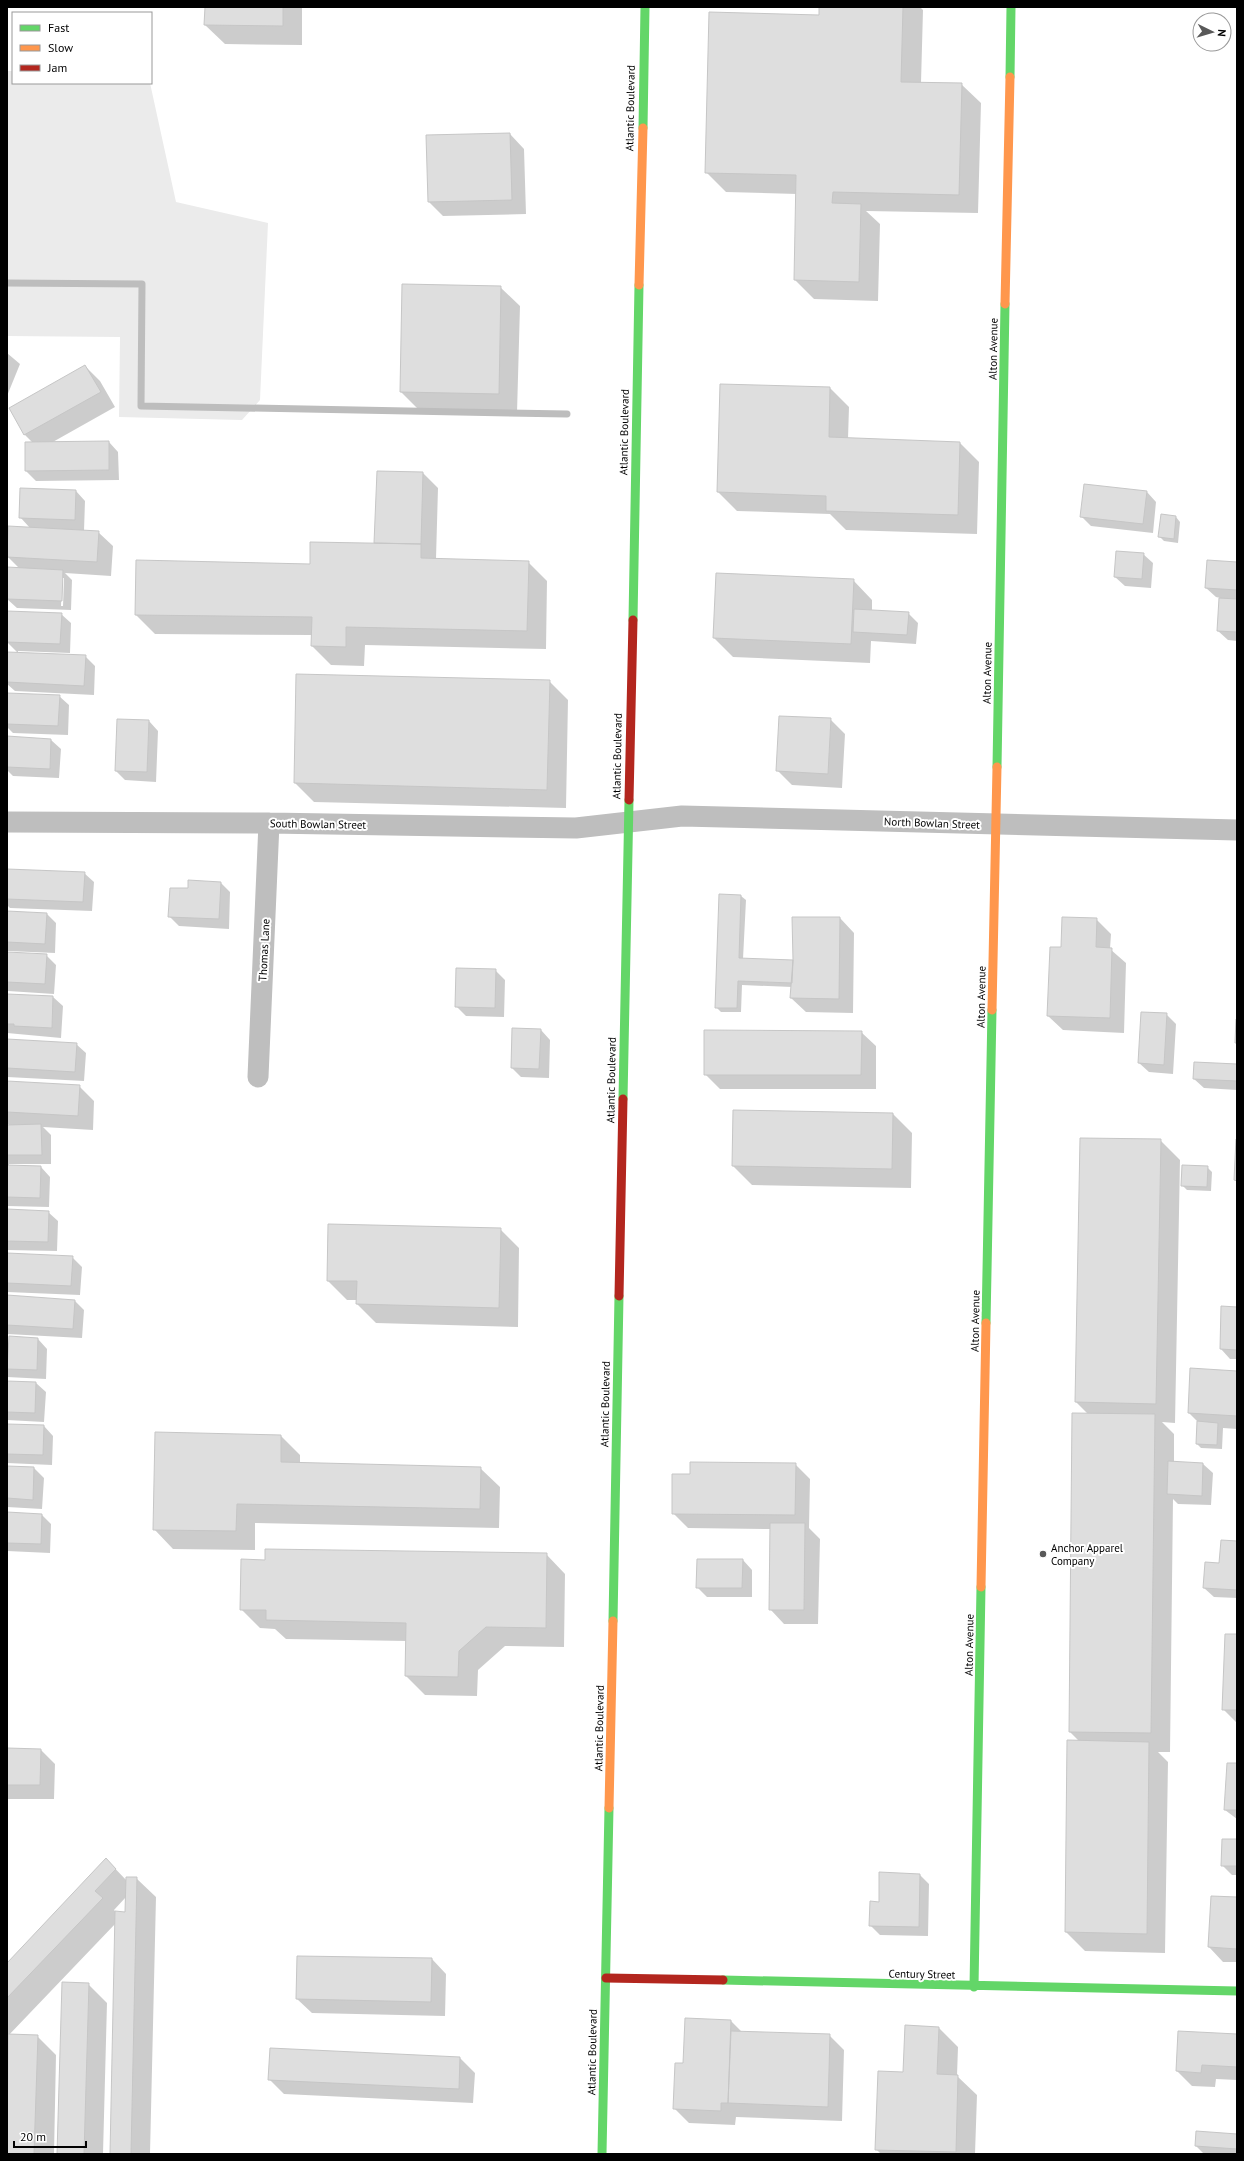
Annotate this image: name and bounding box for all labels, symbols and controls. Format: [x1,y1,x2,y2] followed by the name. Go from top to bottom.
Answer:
[12,12,152,84] legend
[1192,12,1232,52] north arrow
[48,20,69,35] text: Fast
[1215,29,1229,37] text: N
[48,40,73,55] text: Slow
[47,60,67,75] text: Jam
[622,65,638,151] street label: Atlantic Boulevard
[985,317,1001,380] street label: Alton Avenue
[616,389,632,475] street label: Atlantic Boulevard
[979,641,995,704] street label: Alton Avenue
[609,713,625,799] street label: Atlantic Boulevard
[884,814,981,832] street label: North Bowlan Street
[270,816,367,832] street label: South Bowlan Street
[255,918,273,982] street label: Thomas Lane
[973,965,989,1028] street label: Alton Avenue
[603,1037,619,1123] street label: Atlantic Boulevard
[967,1289,983,1352] street label: Alton Avenue
[597,1361,613,1447] street label: Atlantic Boulevard
[1051,1541,1124,1568] place label: Anchor Apparel Company
[1038,1549,1048,1559] marker: Anchor Apparel Company
[961,1613,977,1676] street label: Alton Avenue
[591,1685,607,1771] street label: Atlantic Boulevard
[889,1966,956,1982] street label: Century Street
[584,2009,600,2095] street label: Atlantic Boulevard
[14,2123,86,2149] scale bar
[20,2129,46,2144] text: 20 m

